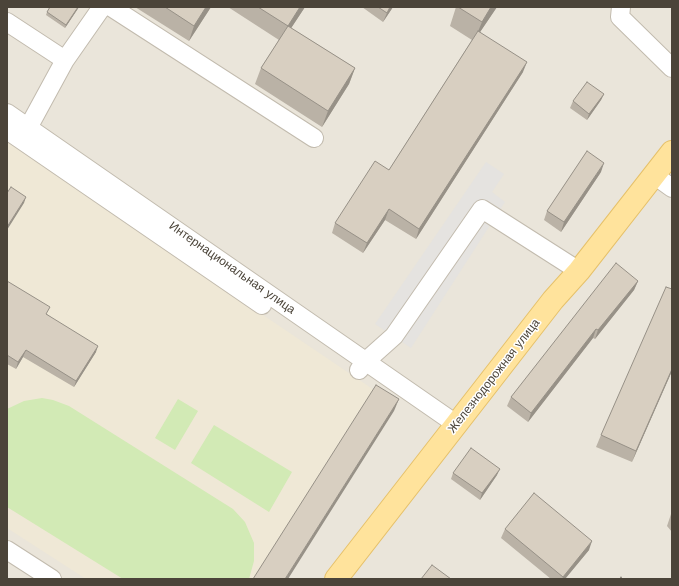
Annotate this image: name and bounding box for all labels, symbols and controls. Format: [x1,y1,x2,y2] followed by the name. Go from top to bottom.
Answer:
[166,219,298,317] street label: Интернациональная улица
[445,316,543,436] street label: Железнодорожная улица

